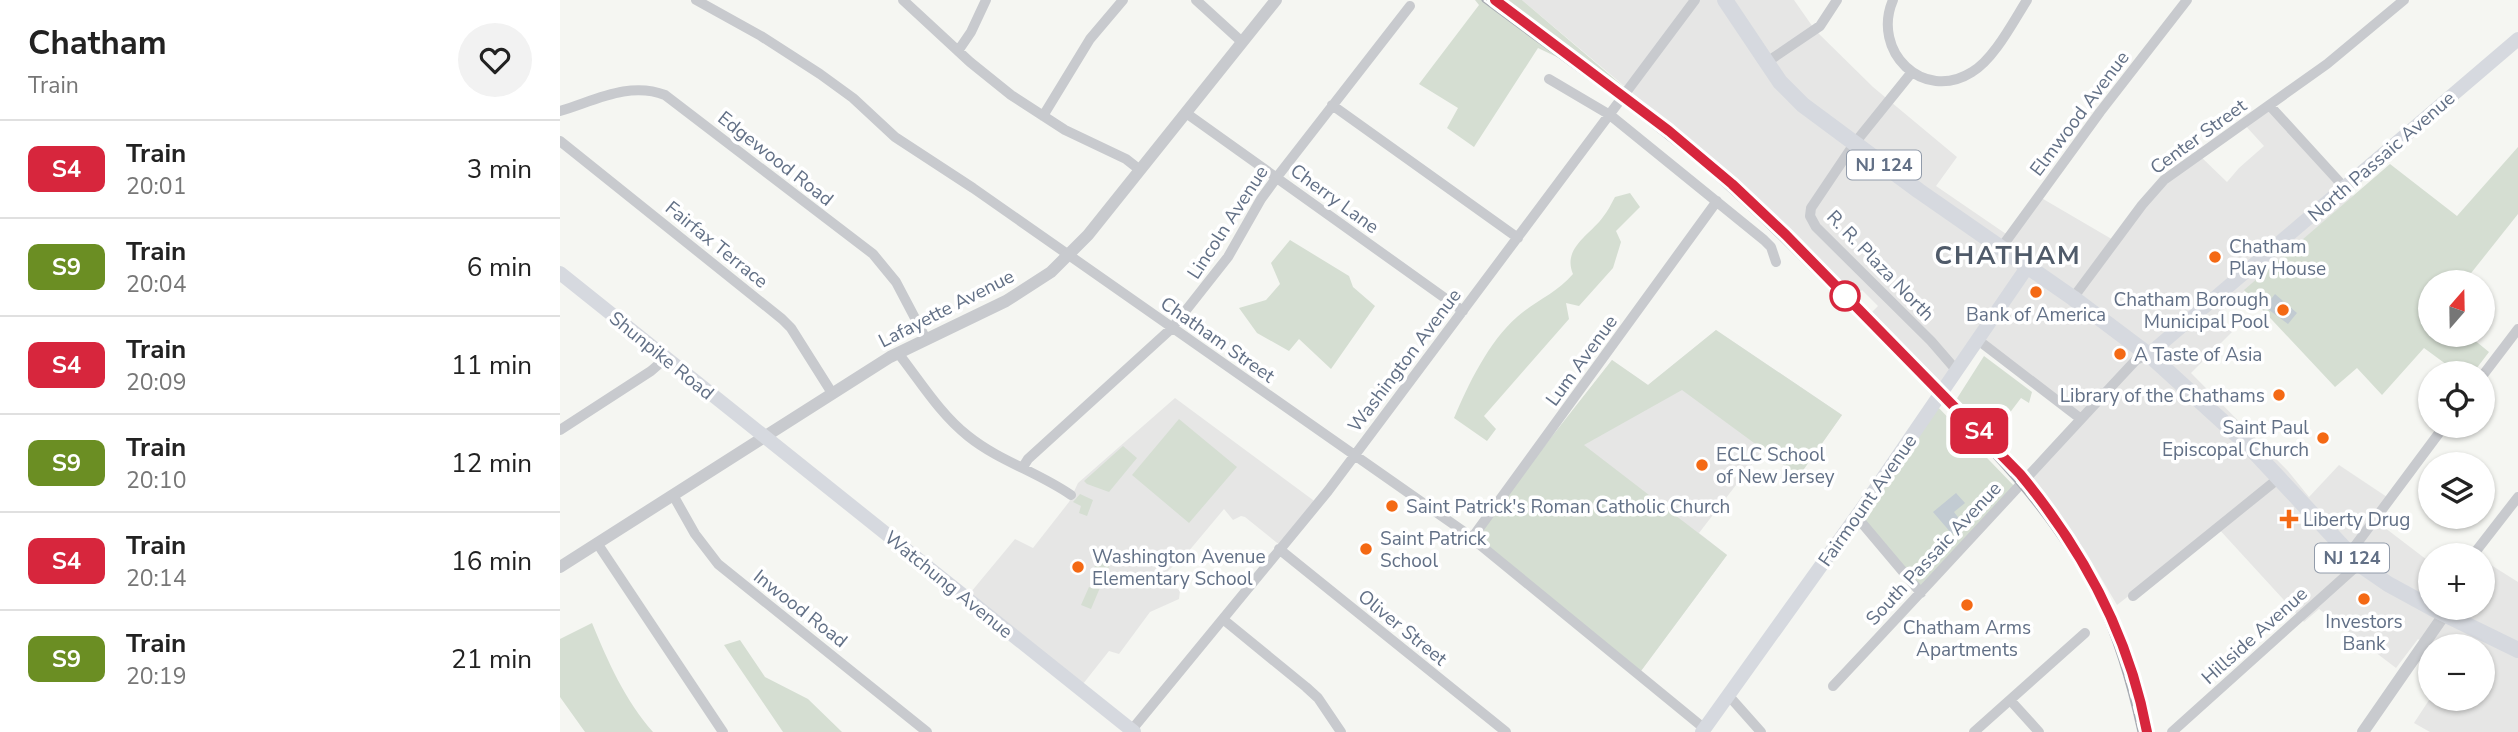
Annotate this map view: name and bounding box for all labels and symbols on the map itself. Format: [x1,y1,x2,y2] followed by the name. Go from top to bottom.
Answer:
[2024,46,2135,182] street label: Elmwood Avenue
[2303,86,2461,228] street label: North Passaic Avenue
[2145,93,2252,181] street label: Center Street
[712,105,839,212] street label: Edgewood Road
[1847,150,1921,180] road number: NJ 124
[1285,158,1384,240] street label: Cherry Lane
[1181,161,1274,284] street label: Lincoln Avenue
[659,195,773,294] street label: Fairfax Terrace
[1821,205,1940,327] street label: R. R. Plaza North
[2229,234,2326,282] place label: Chatham Play House
[1934,238,2082,273] district label: CHATHAM
[2207,249,2223,265] marker: Chatham Play House
[874,263,1019,354] street label: Lafayette Avenue
[2418,270,2496,346] north arrow
[1830,281,1860,311] unlabelled marker
[1342,283,1467,438] street label: Washington Avenue
[2028,284,2044,300] marker: Bank of America
[2113,287,2269,335] place label: Chatham Borough Municipal Pool
[1155,291,1280,389] street label: Chatham Street
[1966,302,2106,328] place label: Bank of America
[2275,302,2291,318] marker: Chatham Borough Municipal Pool
[604,305,719,406] street label: Shunpike Road
[1540,310,1624,411] street label: Lum Avenue
[2134,342,2262,368] place label: A Taste of Asia
[2112,346,2128,362] marker: A Taste of Asia
[2060,383,2265,409] place label: Library of the Chathams
[2271,387,2287,403] marker: Library of the Chathams
[1948,408,2010,454] line badge: S4
[2162,415,2309,463] place label: Saint Paul Episcopal Church
[1812,429,1923,572] street label: Fairmount Avenue
[2315,430,2331,446] marker: Saint Paul Episcopal Church
[1716,442,1835,490] place label: ECLC School of New Jersey
[1694,457,1710,473] marker: ECLC School of New Jersey
[1860,476,2007,631] street label: South Passaic Avenue
[1406,494,1730,520] place label: Saint Patrick's Roman Catholic Church
[1384,498,1400,514] marker: Saint Patrick's Roman Catholic Church
[2303,507,2410,533] place label: Liberty Drug
[2281,511,2297,527] marker: Liberty Drug
[879,525,1018,645] street label: Watchung Avenue
[1380,526,1487,574] place label: Saint Patrick School
[1358,541,1374,557] marker: Saint Patrick School
[1092,544,1266,592] place label: Washington Avenue Elementary School
[2315,544,2389,572] road number: NJ 124
[1070,559,1086,575] marker: Washington Avenue Elementary School
[748,564,853,654] street label: Inwood Road
[2196,581,2313,690] street label: Hillside Avenue
[1352,584,1453,672] street label: Oliver Street
[2356,591,2372,607] marker: Investors Bank
[1959,597,1975,613] marker: Chatham Arms Apartments
[2325,609,2403,657] place label: Investors Bank
[1903,615,2031,663] place label: Chatham Arms Apartments

